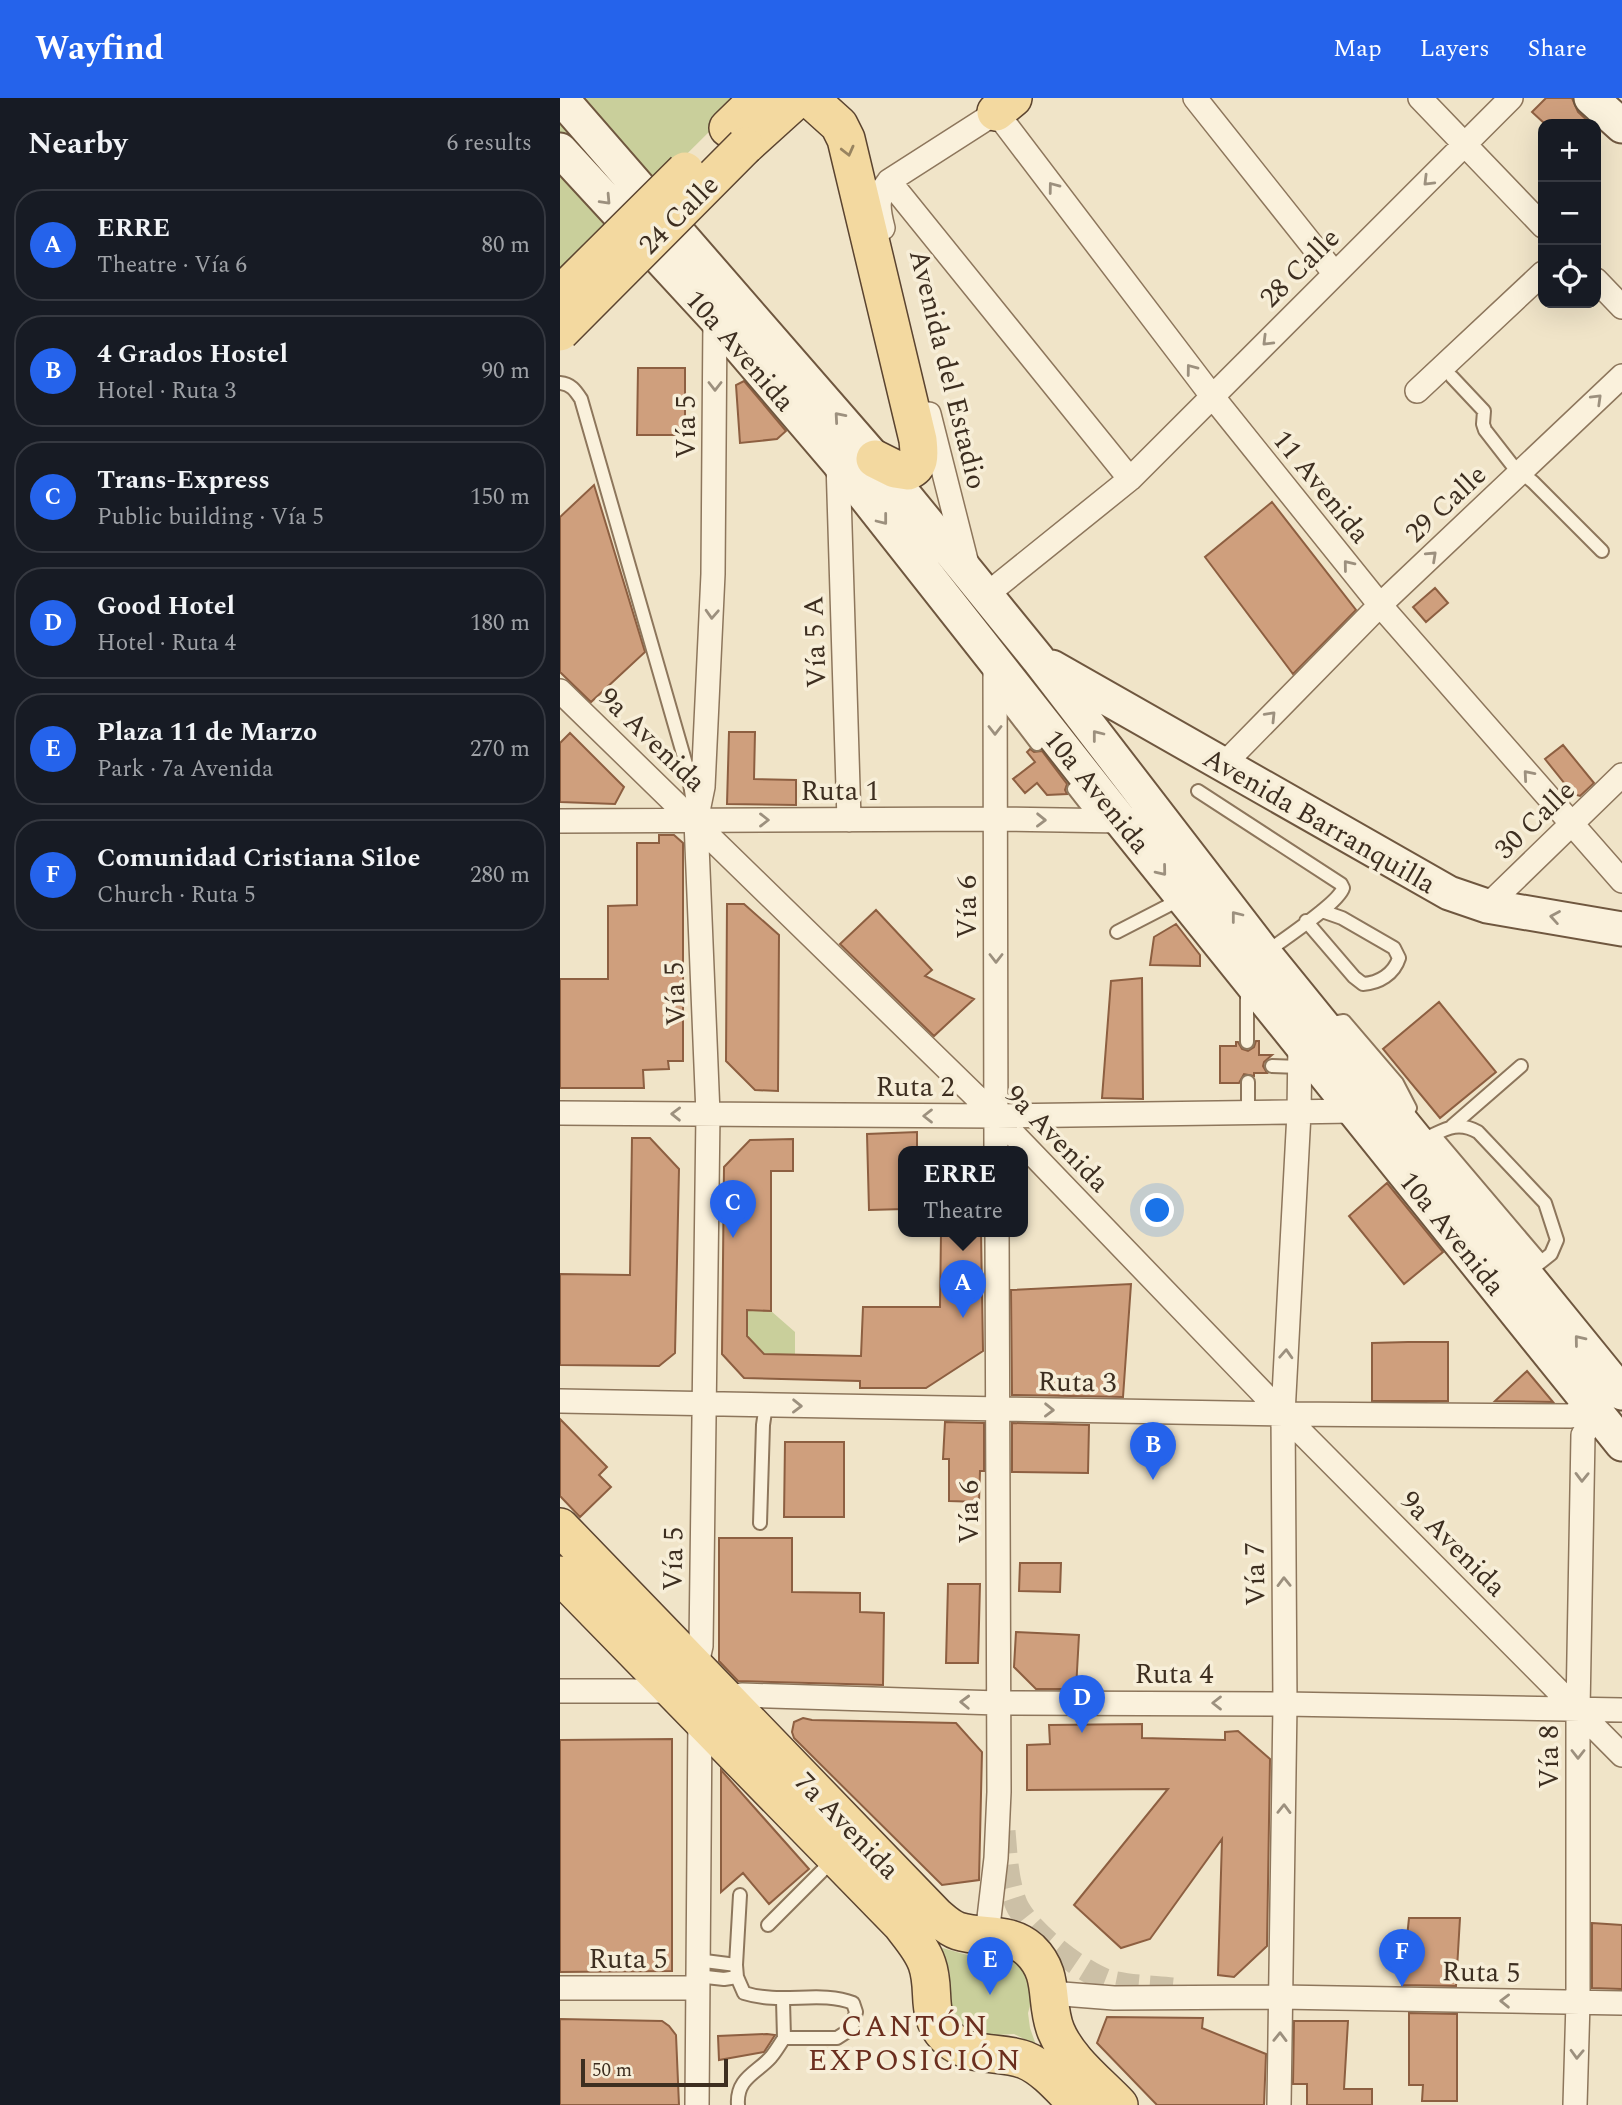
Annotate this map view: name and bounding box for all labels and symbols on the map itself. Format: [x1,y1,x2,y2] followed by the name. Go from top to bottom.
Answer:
[840,145,854,157] one-way arrow
[629,165,729,265] street label: 24 Calle
[1424,172,1437,185] one-way arrow
[1049,183,1061,195] one-way arrow
[598,192,611,205] one-way arrow
[1250,218,1350,318] street label: 28 Calle
[897,245,998,494] street label: Avenida del Estadio
[674,280,805,422] street label: 10a Avenida
[1262,333,1275,346] one-way arrow
[1186,364,1199,376] one-way arrow
[707,381,722,392] one-way arrow
[665,395,708,459] street label: Vía 5
[1589,395,1602,408] one-way arrow
[835,412,847,425] one-way arrow
[1261,421,1381,554] street label: 11 Avenida
[1395,455,1497,554] street label: 29 Calle
[875,512,888,525] one-way arrow
[1424,551,1437,564] one-way arrow
[1344,561,1356,574] one-way arrow
[792,595,839,689] street label: Vía 5 A
[704,608,719,619] one-way arrow
[588,677,716,803] street label: 9a Avenida
[1263,712,1276,725] one-way arrow
[1033,720,1161,864] street label: 10a Avenida
[987,725,1003,736] one-way arrow
[1092,731,1105,743] one-way arrow
[1195,737,1444,906] street label: Avenida Barranquilla
[801,770,879,813] street label: Ruta 1
[1485,770,1586,870] street label: 30 Calle
[1524,770,1536,783] one-way arrow
[759,812,770,828] one-way arrow
[1035,812,1046,827] one-way arrow
[1153,863,1166,876] one-way arrow
[946,875,989,939] street label: Vía 6
[1231,911,1244,923] one-way arrow
[1549,911,1561,926] one-way arrow
[988,953,1004,963] one-way arrow
[653,961,698,1027] street label: Vía 5
[876,1066,954,1109] street label: Ruta 2
[994,1075,1120,1203] street label: 9a Avenida
[670,1106,681,1122] one-way arrow
[922,1108,933,1123] one-way arrow
[1388,1162,1516,1306] street label: 10a Avenida
[710,1180,756,1238] pin: C
[1140,1193,1174,1227] your location
[940,1260,986,1318] pin: A
[1574,1336,1587,1348] one-way arrow
[1278,1349,1293,1360] one-way arrow
[1037,1360,1117,1405] street label: Ruta 3
[792,1398,802,1414] one-way arrow
[1043,1403,1054,1418] one-way arrow
[1130,1422,1176,1480] pin: B
[1575,1472,1590,1483] one-way arrow
[948,1480,991,1544] street label: Vía 6
[1390,1481,1516,1607] street label: 9a Avenida
[651,1527,696,1591] street label: Vía 5
[1233,1542,1278,1606] street label: Vía 7
[1276,1576,1292,1587] one-way arrow
[1135,1653,1213,1696] street label: Ruta 4
[1059,1675,1105,1733] pin: D
[959,1694,970,1709] one-way arrow
[1211,1695,1222,1711] one-way arrow
[1528,1725,1571,1789] street label: Vía 8
[1570,1749,1586,1759] one-way arrow
[784,1762,910,1890] street label: 7a Avenida
[1276,1804,1291,1815] one-way arrow
[1379,1929,1425,1987] pin: F
[967,1937,1013,1995] pin: E
[589,1938,667,1981] street label: Ruta 5
[1441,1950,1521,1995] street label: Ruta 5
[1499,1993,1510,2009] one-way arrow
[808,2004,1022,2084] district label: CANTÓN EXPOSICIÓN
[1272,2031,1287,2042] one-way arrow
[1569,2049,1584,2060] one-way arrow
[581,2056,728,2088] scale bar

